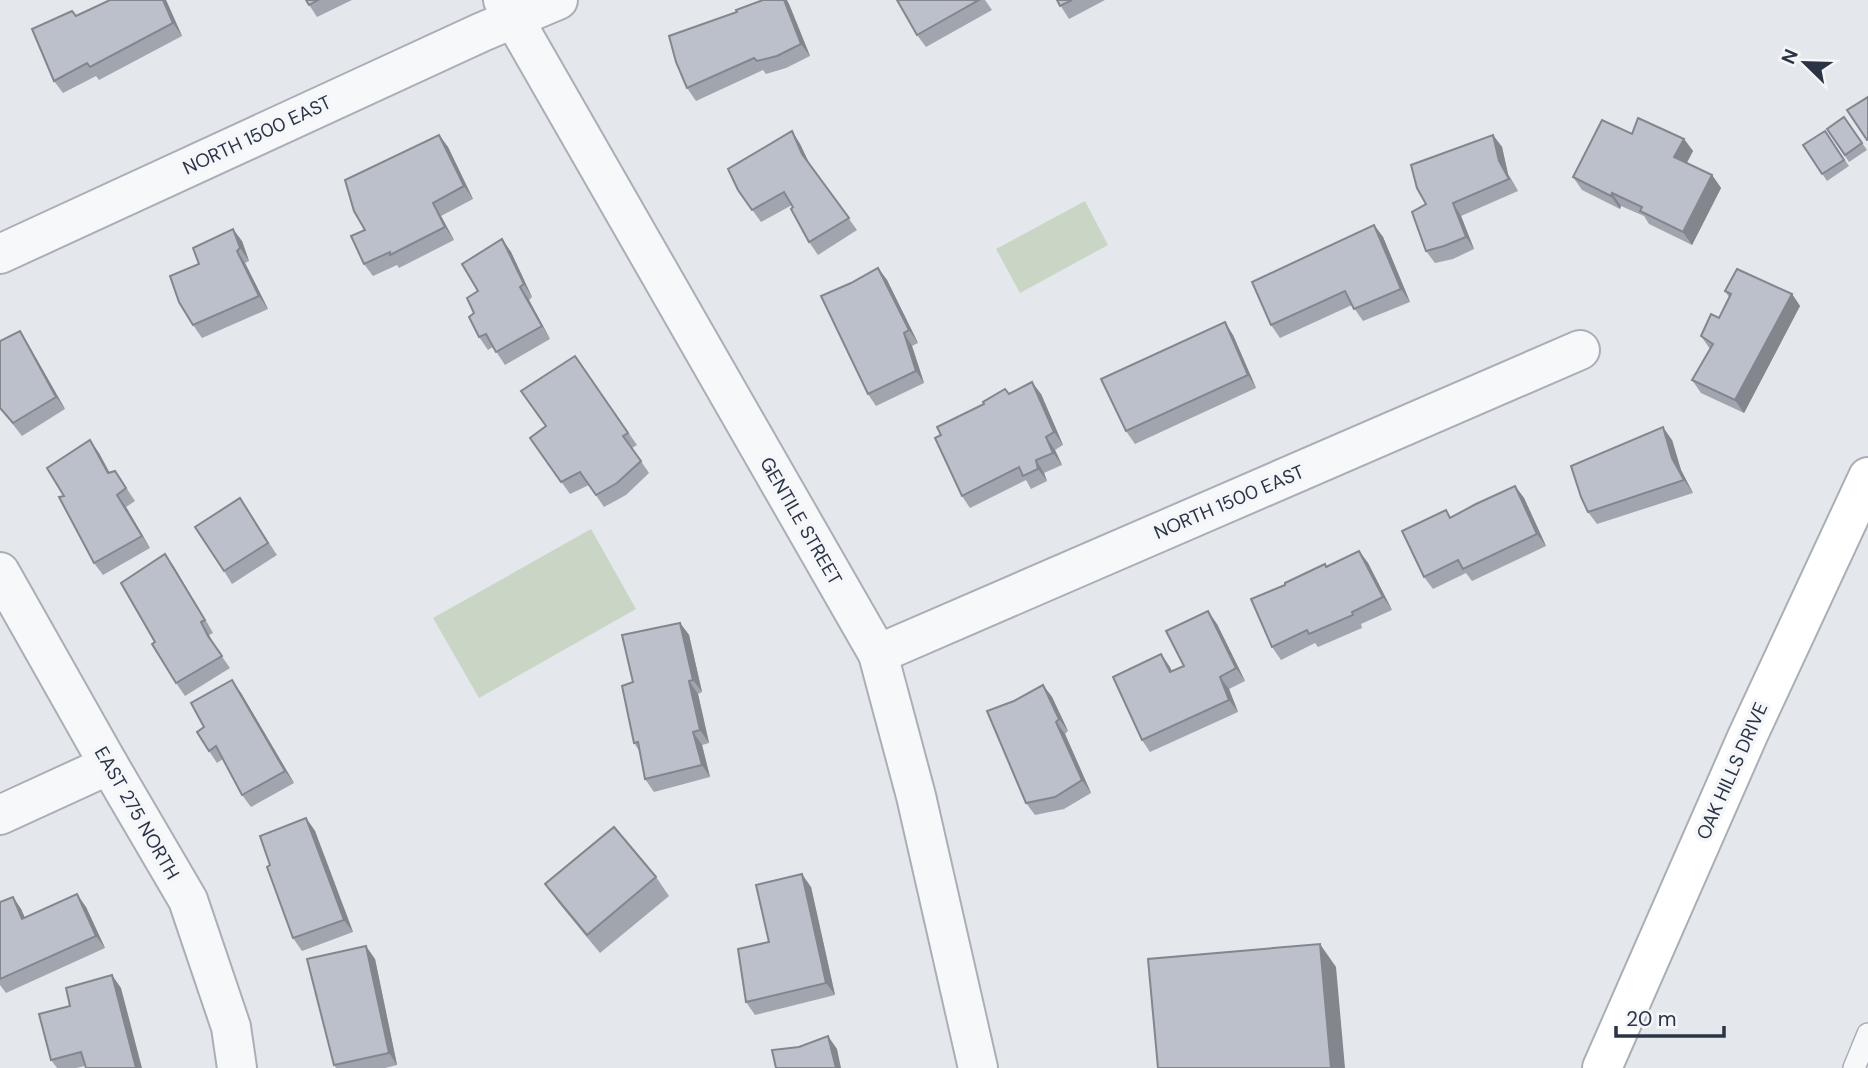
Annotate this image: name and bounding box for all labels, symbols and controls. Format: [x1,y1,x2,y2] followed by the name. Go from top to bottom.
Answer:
[1770,28,1840,98] north arrow
[1776,45,1804,68] text: N
[179,89,336,180] street label: NORTH 1500 EAST
[754,452,848,590] street label: GENTILE STREET
[1150,459,1308,545] street label: NORTH 1500 EAST
[1691,698,1773,844] street label: OAK HILLS DRIVE
[89,742,185,884] street label: EAST 275 NORTH
[1616,995,1724,1038] scale bar
[1626,1005,1677,1033] text: 20 m

